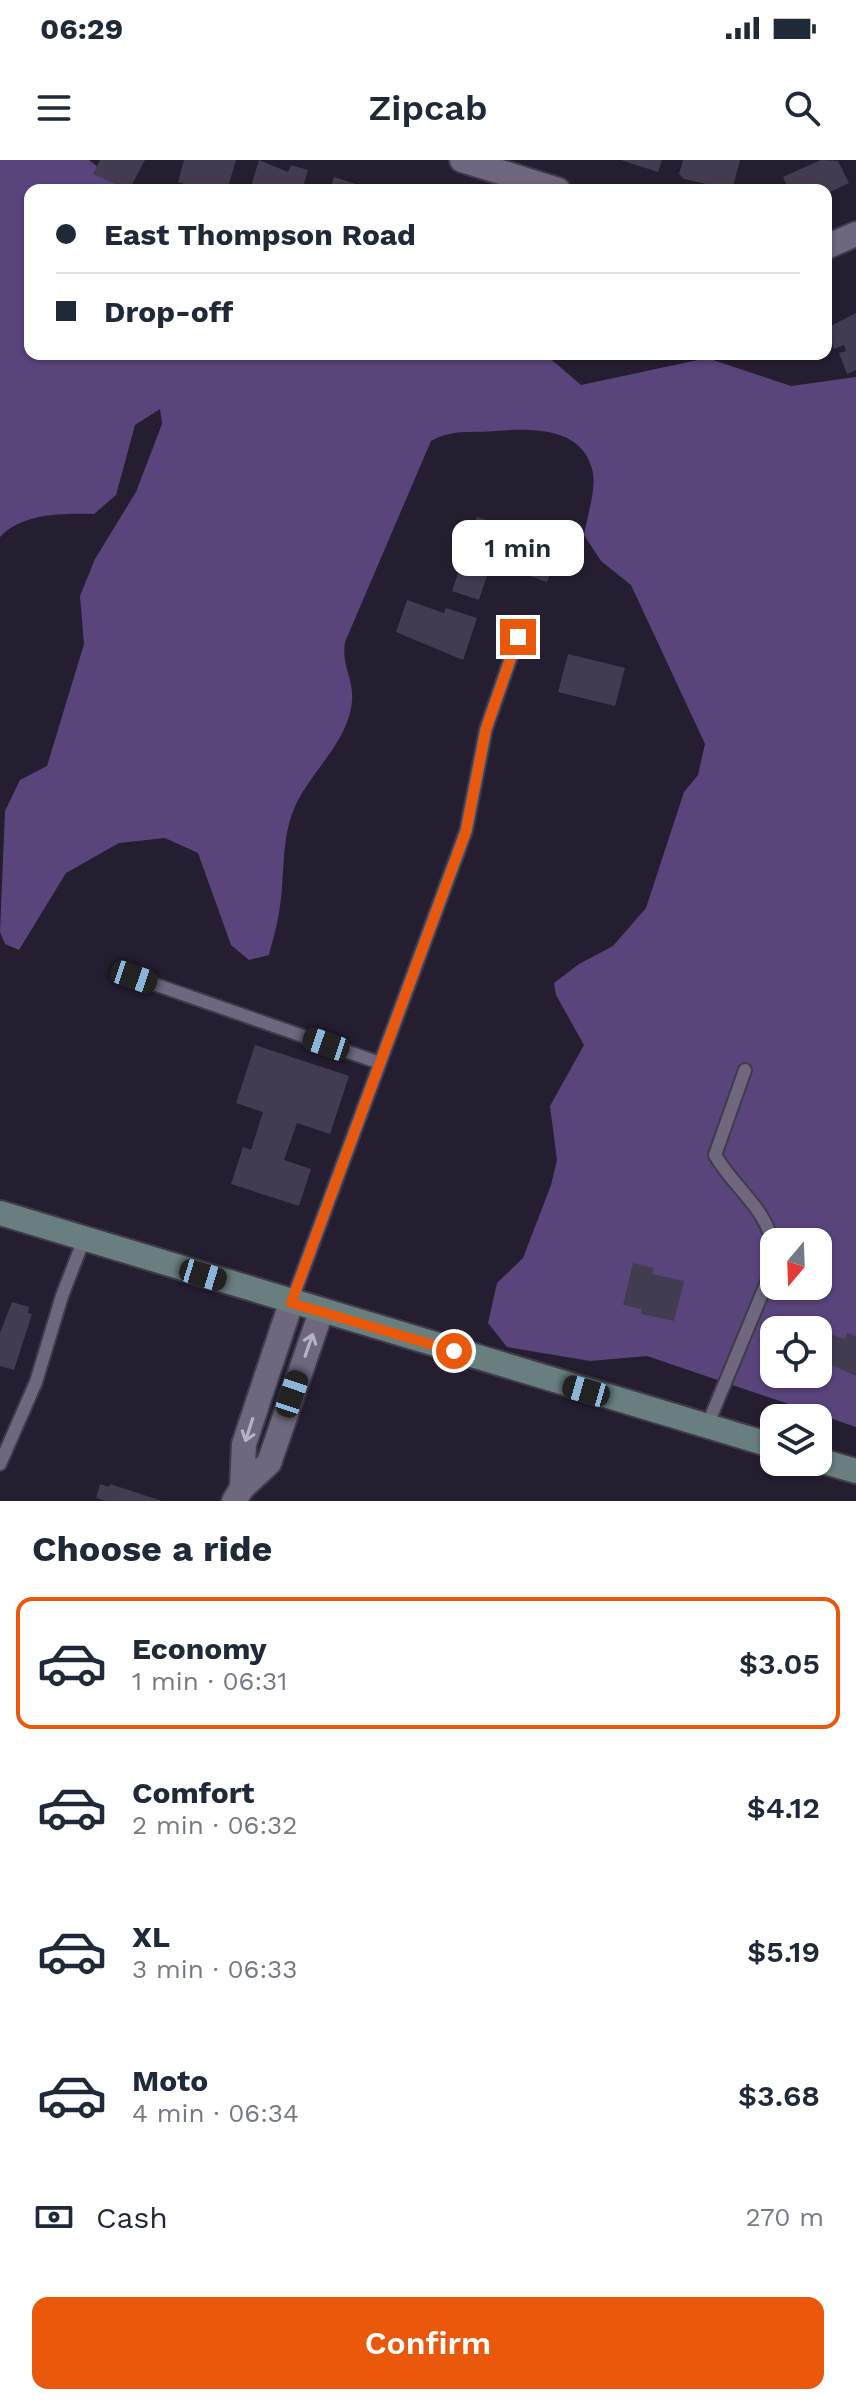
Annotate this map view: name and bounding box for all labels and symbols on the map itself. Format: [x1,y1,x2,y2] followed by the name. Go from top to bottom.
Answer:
[452,521,584,577] callout: 1 min
[500,619,536,655] route end
[107,958,161,996] car
[299,1025,353,1063] car
[760,1228,832,1300] north arrow
[177,1257,229,1293] car
[303,1333,318,1358] one-way arrow
[436,1333,472,1369] route start
[273,1367,311,1421] car
[560,1373,612,1409] car
[241,1417,255,1442] one-way arrow

